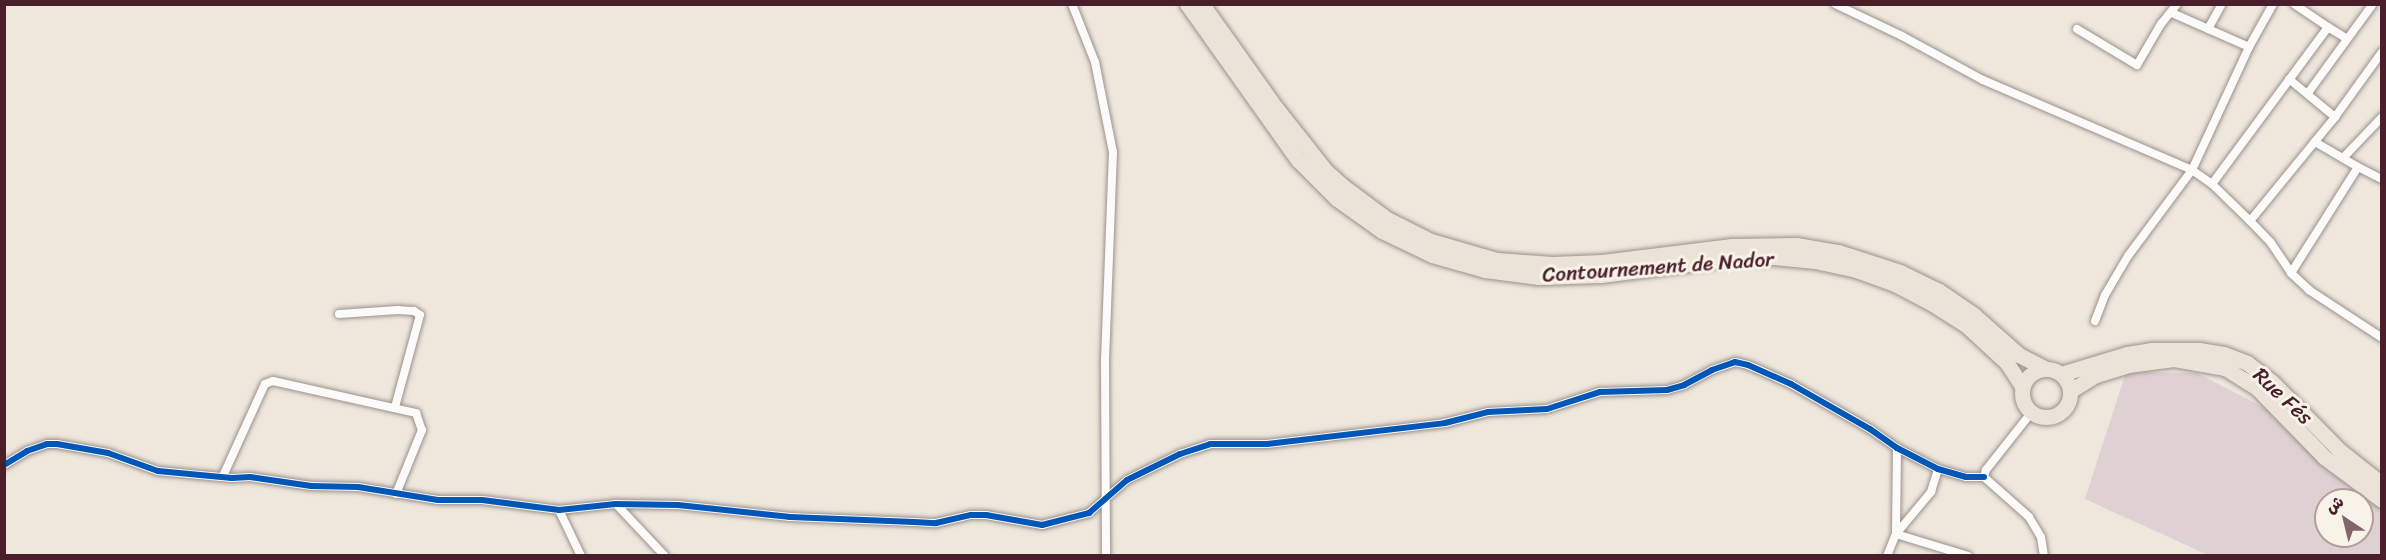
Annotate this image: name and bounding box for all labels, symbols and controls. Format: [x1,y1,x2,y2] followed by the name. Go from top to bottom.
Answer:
[1541,246,1775,288] street label: Contournement de Nador
[2248,362,2318,430] street label: Rue Fés
[2314,488,2374,548] north arrow
[2319,488,2350,521] text: ش

